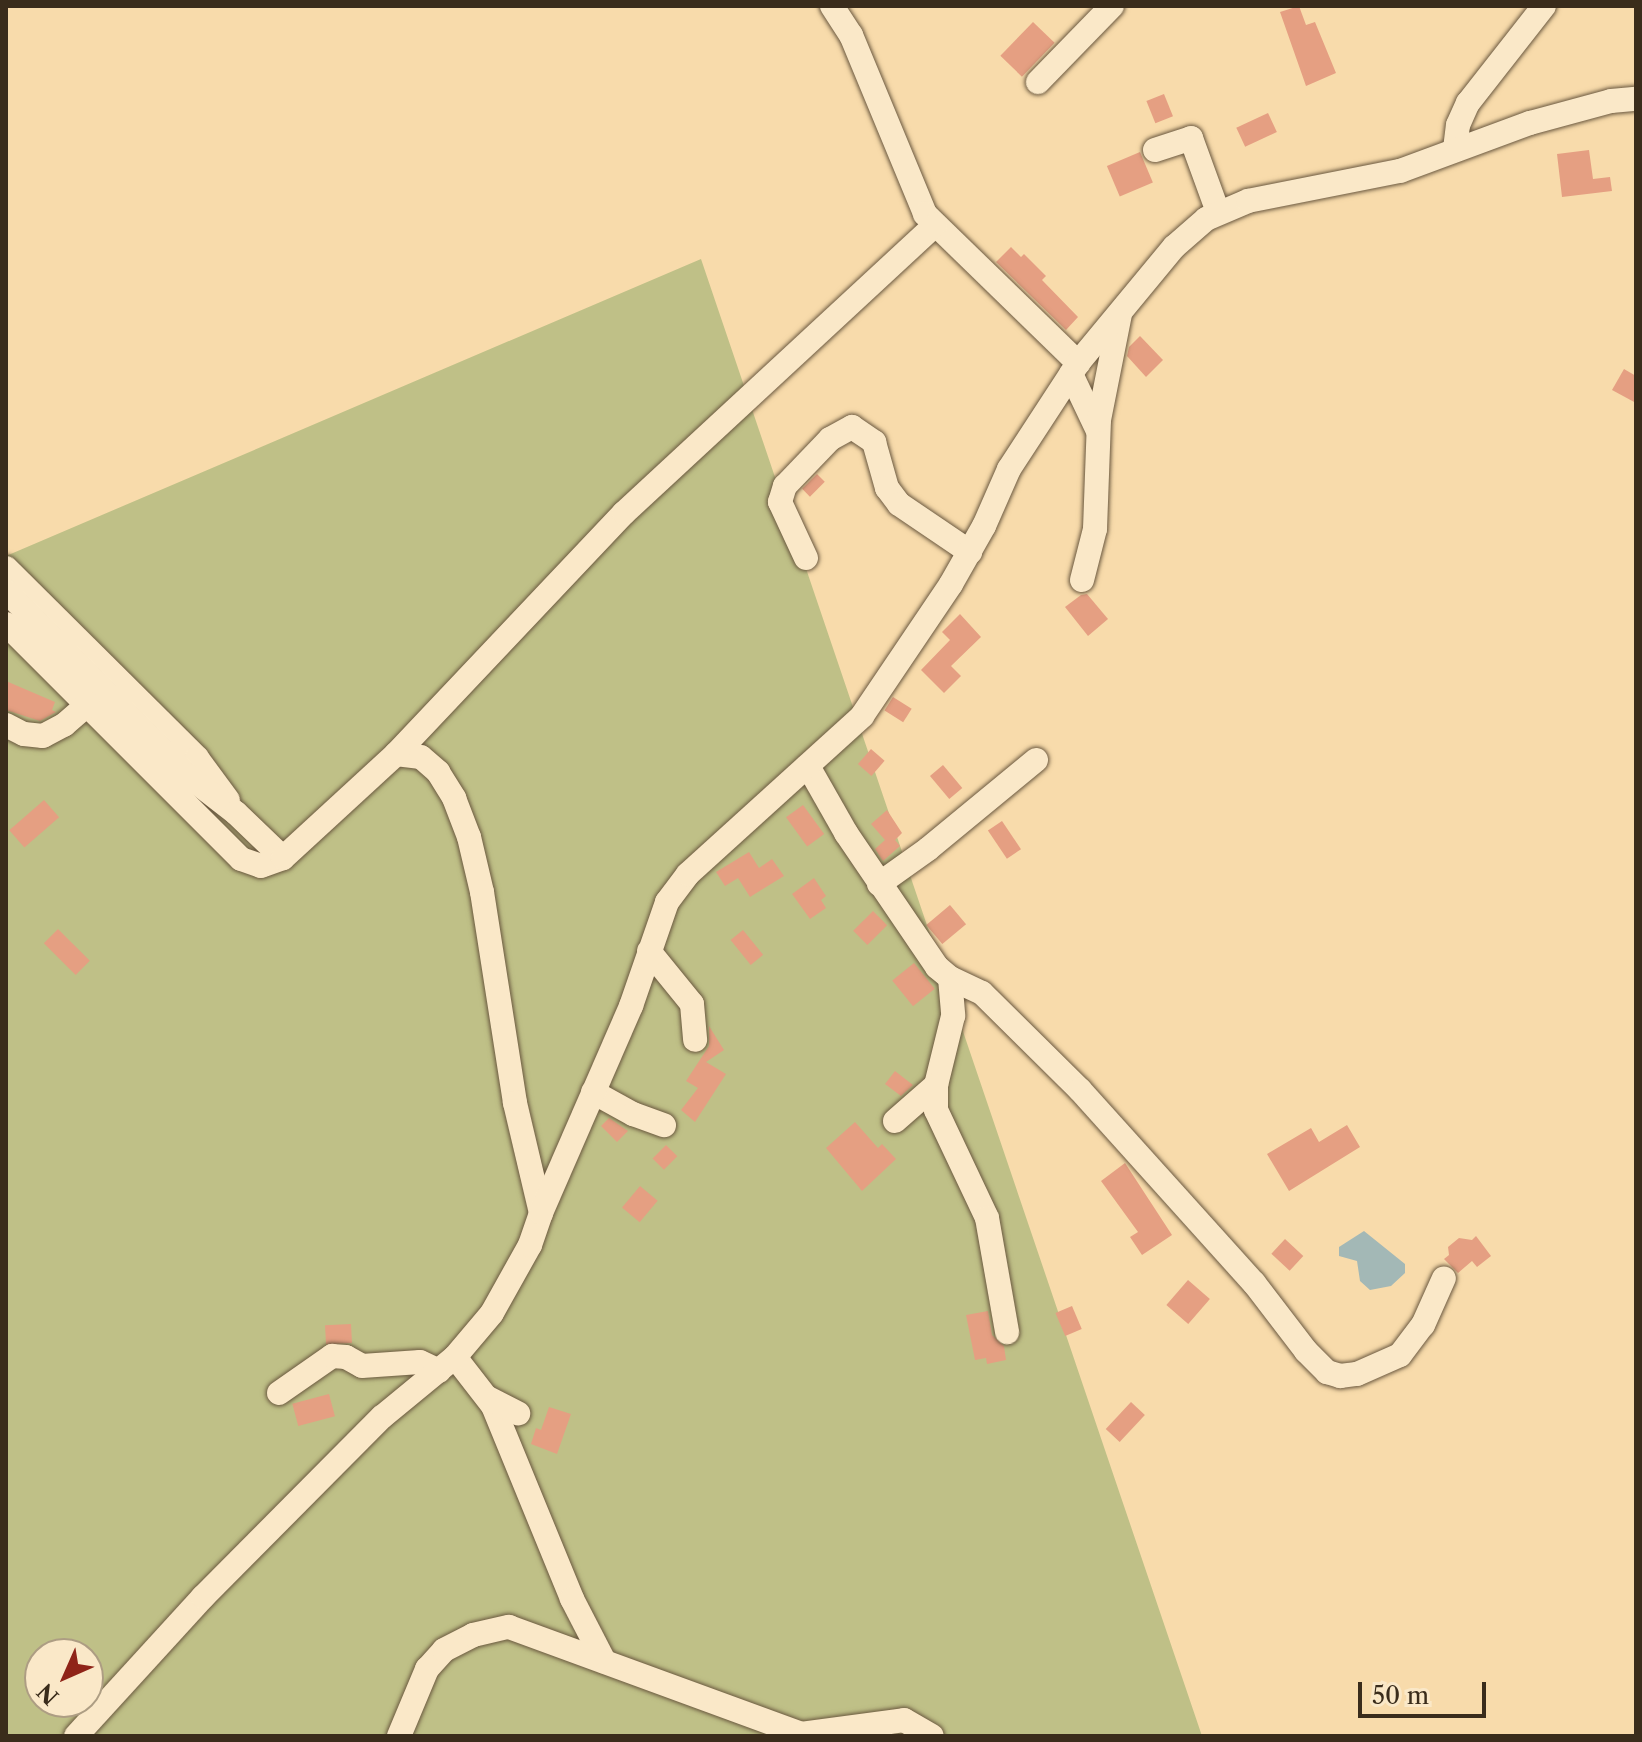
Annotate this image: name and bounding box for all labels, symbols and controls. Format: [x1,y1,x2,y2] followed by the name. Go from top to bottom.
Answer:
[24,1638,104,1718] north arrow
[1362,1666,1490,1716] scale bar
[32,1678,64,1710] text: N
[1372,1681,1429,1710] text: 50 m

